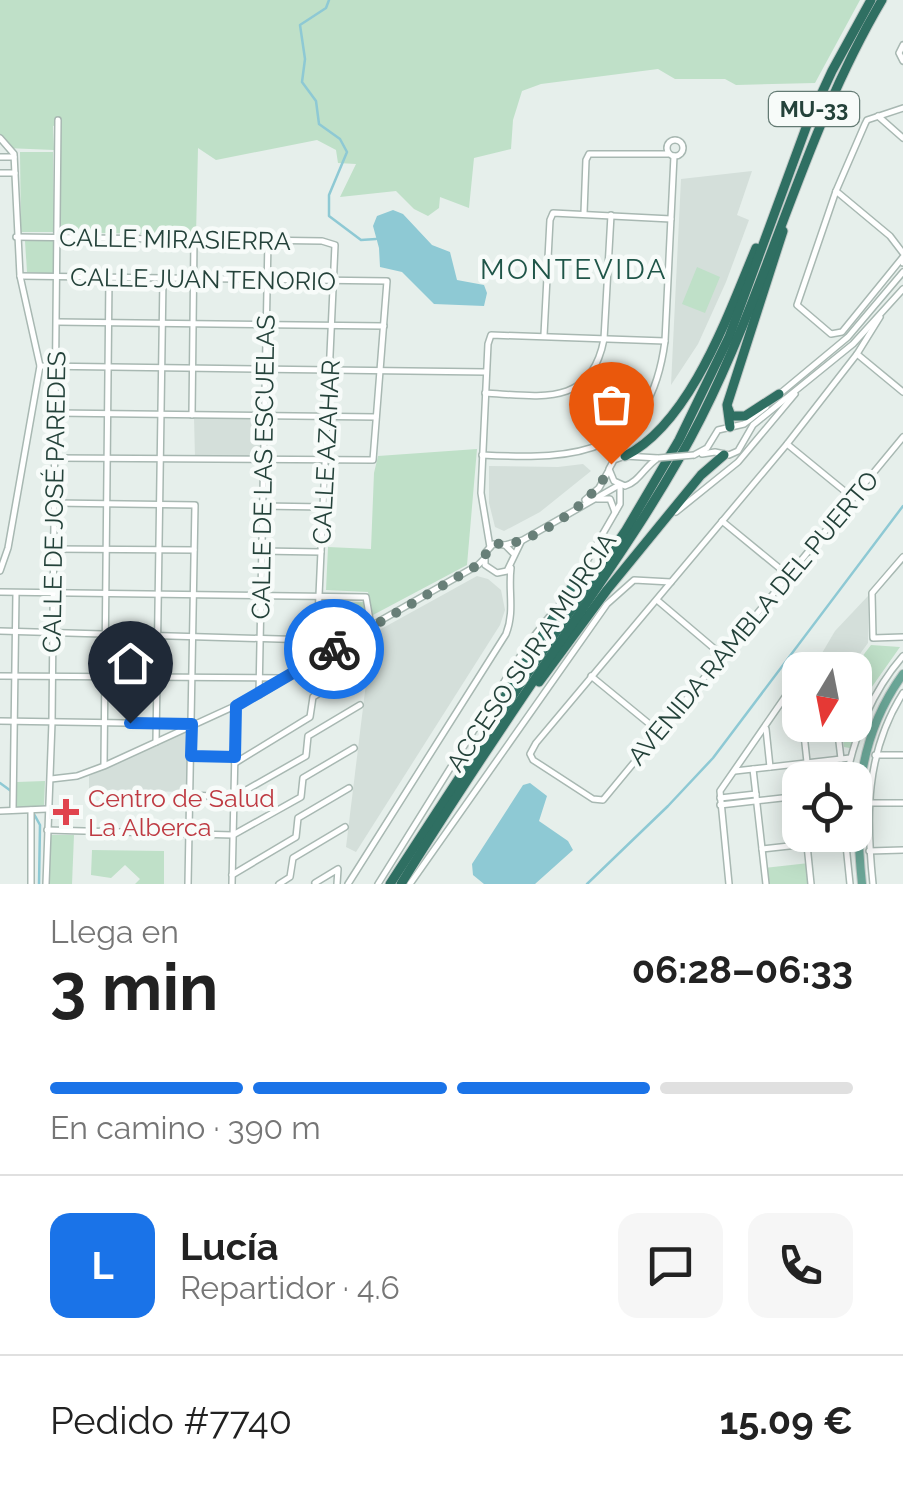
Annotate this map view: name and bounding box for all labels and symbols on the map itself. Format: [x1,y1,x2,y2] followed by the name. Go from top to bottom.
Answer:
[769,92,859,126] road number: MU-33
[59,222,291,256] street label: CALLE MIRASIERRA
[480,253,668,286] district label: MONTEVIDA
[70,262,336,296] street label: CALLE JUAN TENORIO
[245,314,281,620] street label: CALLE DE LAS ESCUELAS
[36,351,72,653] street label: CALLE DE JOSÉ PAREDES
[306,359,346,545] street label: CALLE AZAHAR
[569,362,654,465] pin
[621,465,885,771] street label: AVENIDA RAMBLA DEL PUERTO
[440,527,622,777] street label: ACCESO SUR A MURCIA
[284,599,384,699] courier
[88,621,173,724] pin
[782,652,872,742] north arrow
[88,783,275,842] place label: Centro de Salud La Alberca
[53,799,79,825] marker: Centro de Salud La Alberca

